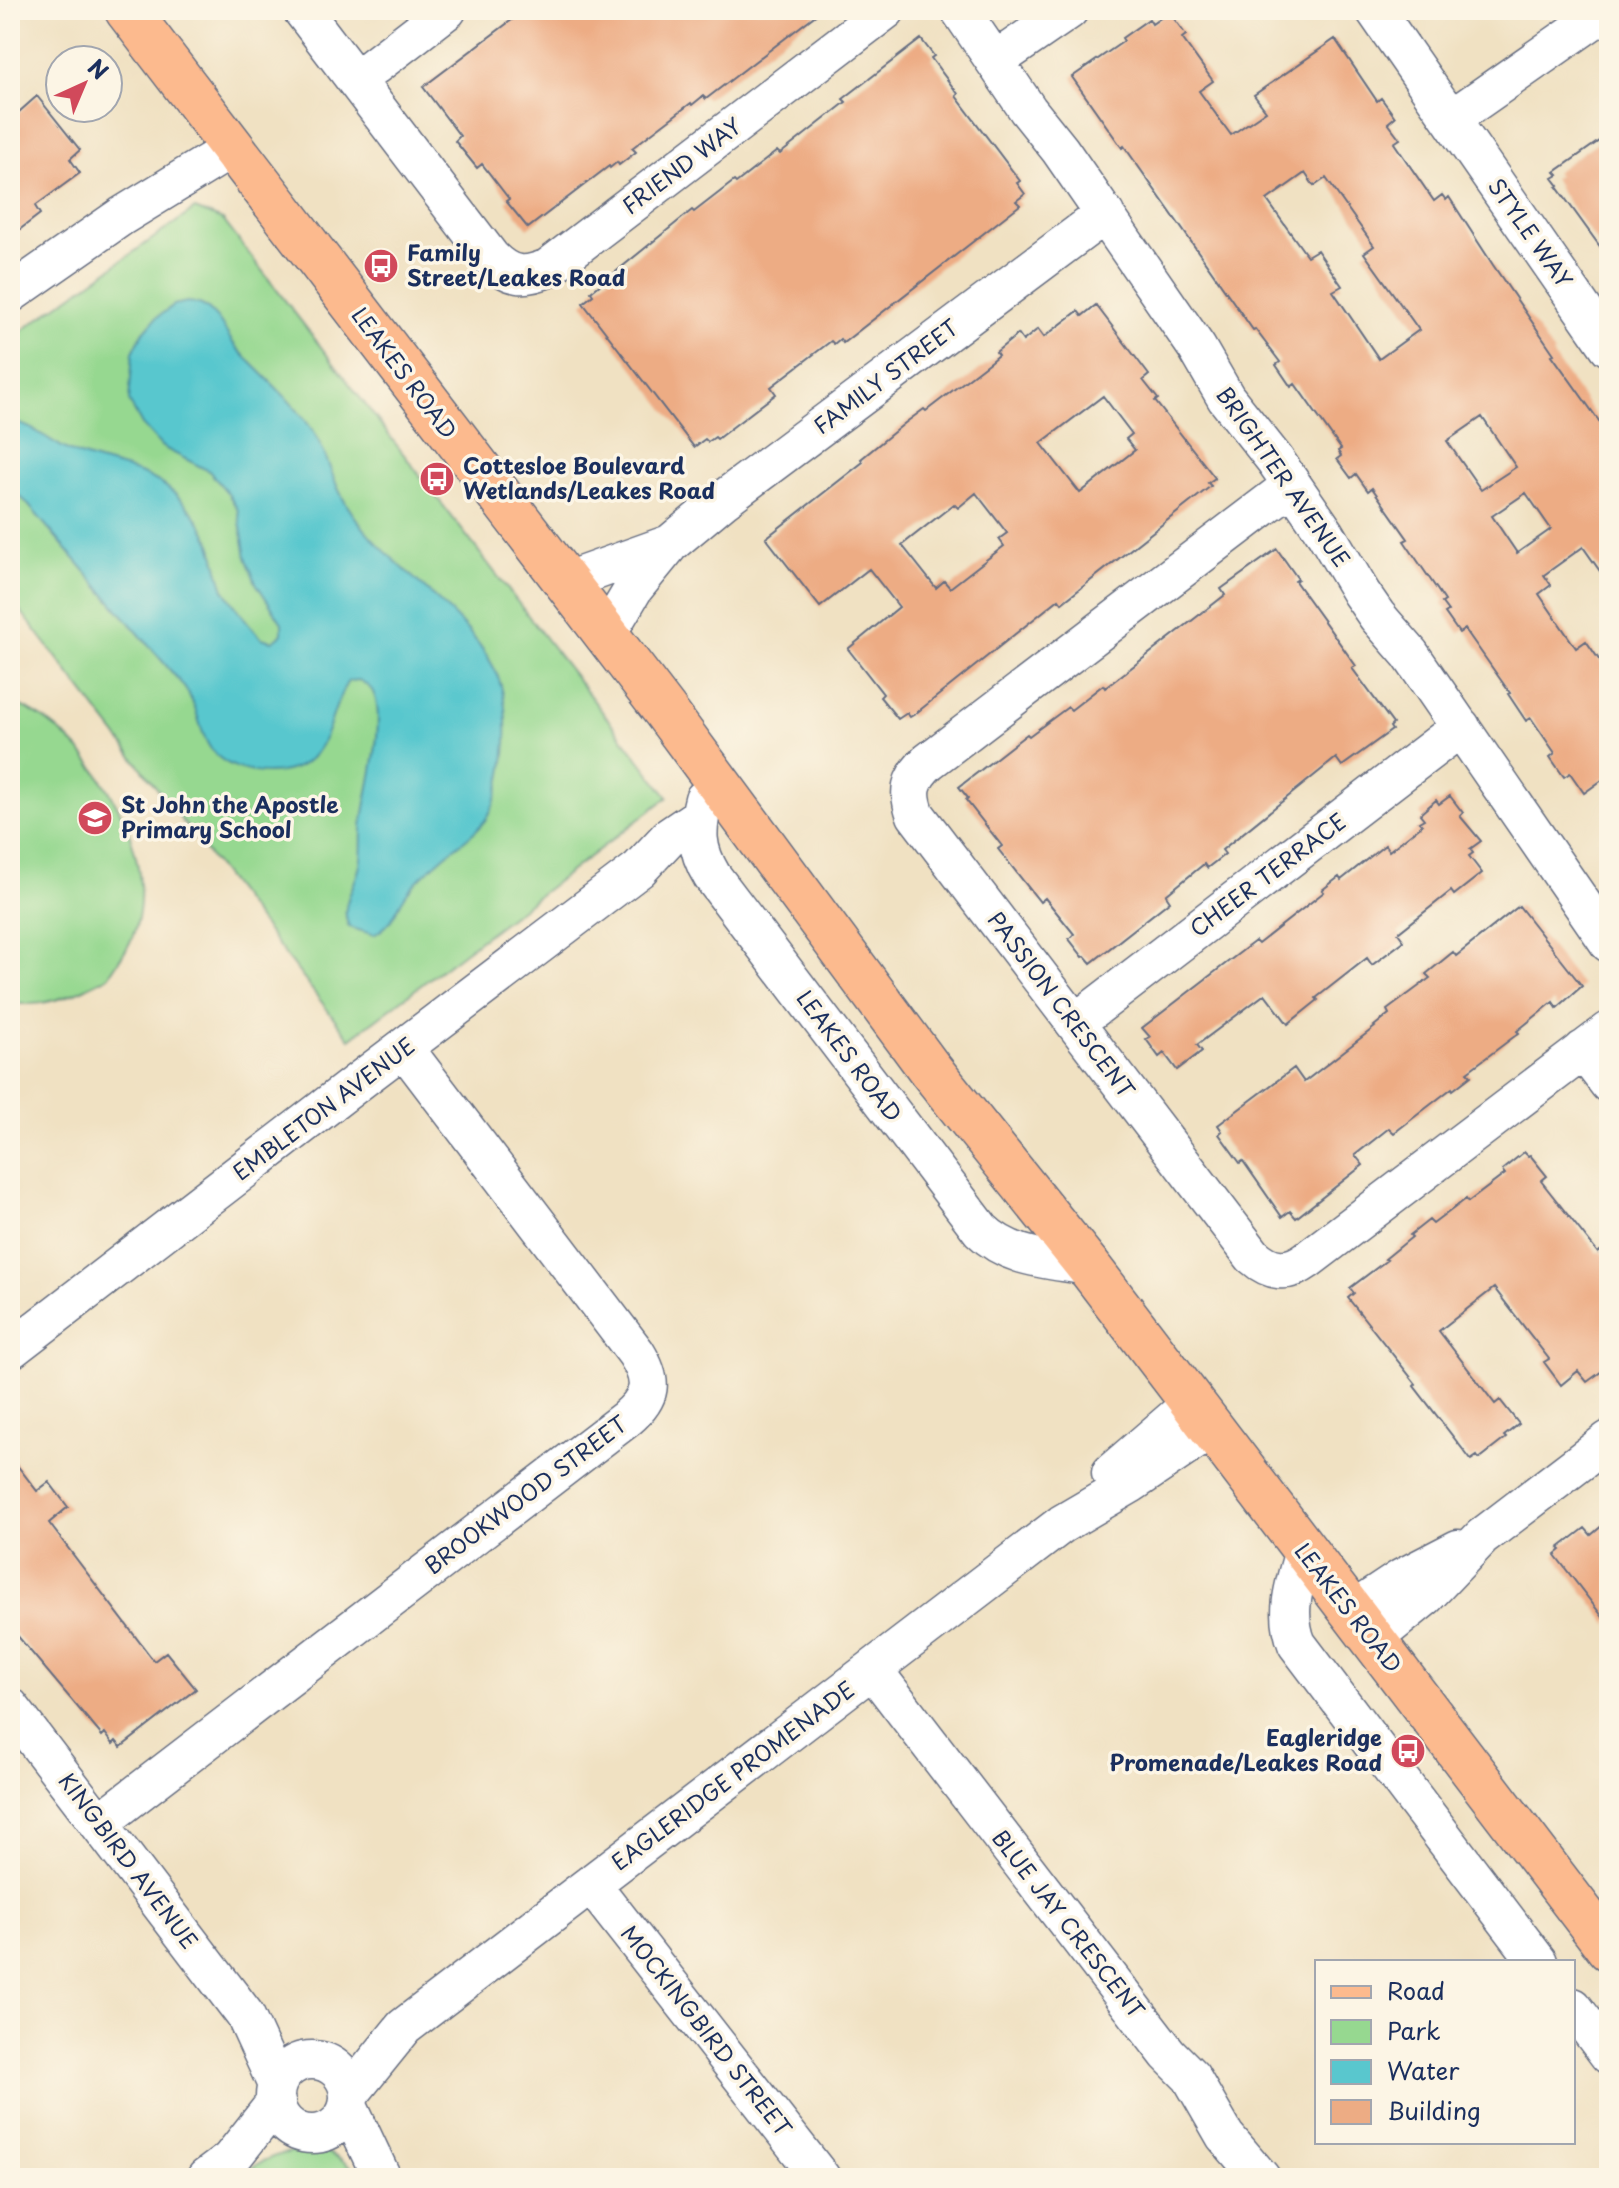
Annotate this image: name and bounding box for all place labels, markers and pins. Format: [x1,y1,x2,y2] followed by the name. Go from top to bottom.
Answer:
[407,235,625,293] place label: Family Street/Leakes Road
[362,247,400,285] bus stop icon: Family Street/Leakes Road
[463,448,715,506] place label: Cottesloe Boulevard Wetlands/Leakes Road
[418,460,456,498] bus stop icon: Cottesloe Boulevard Wetlands/Leakes Road
[121,787,339,845] place label: St John the Apostle Primary School
[76,799,114,837] school or university icon: St John the Apostle Primary School
[1110,1720,1382,1778] place label: Eagleridge Promenade/Leakes Road
[1389,1732,1427,1770] bus stop icon: Eagleridge Promenade/Leakes Road

